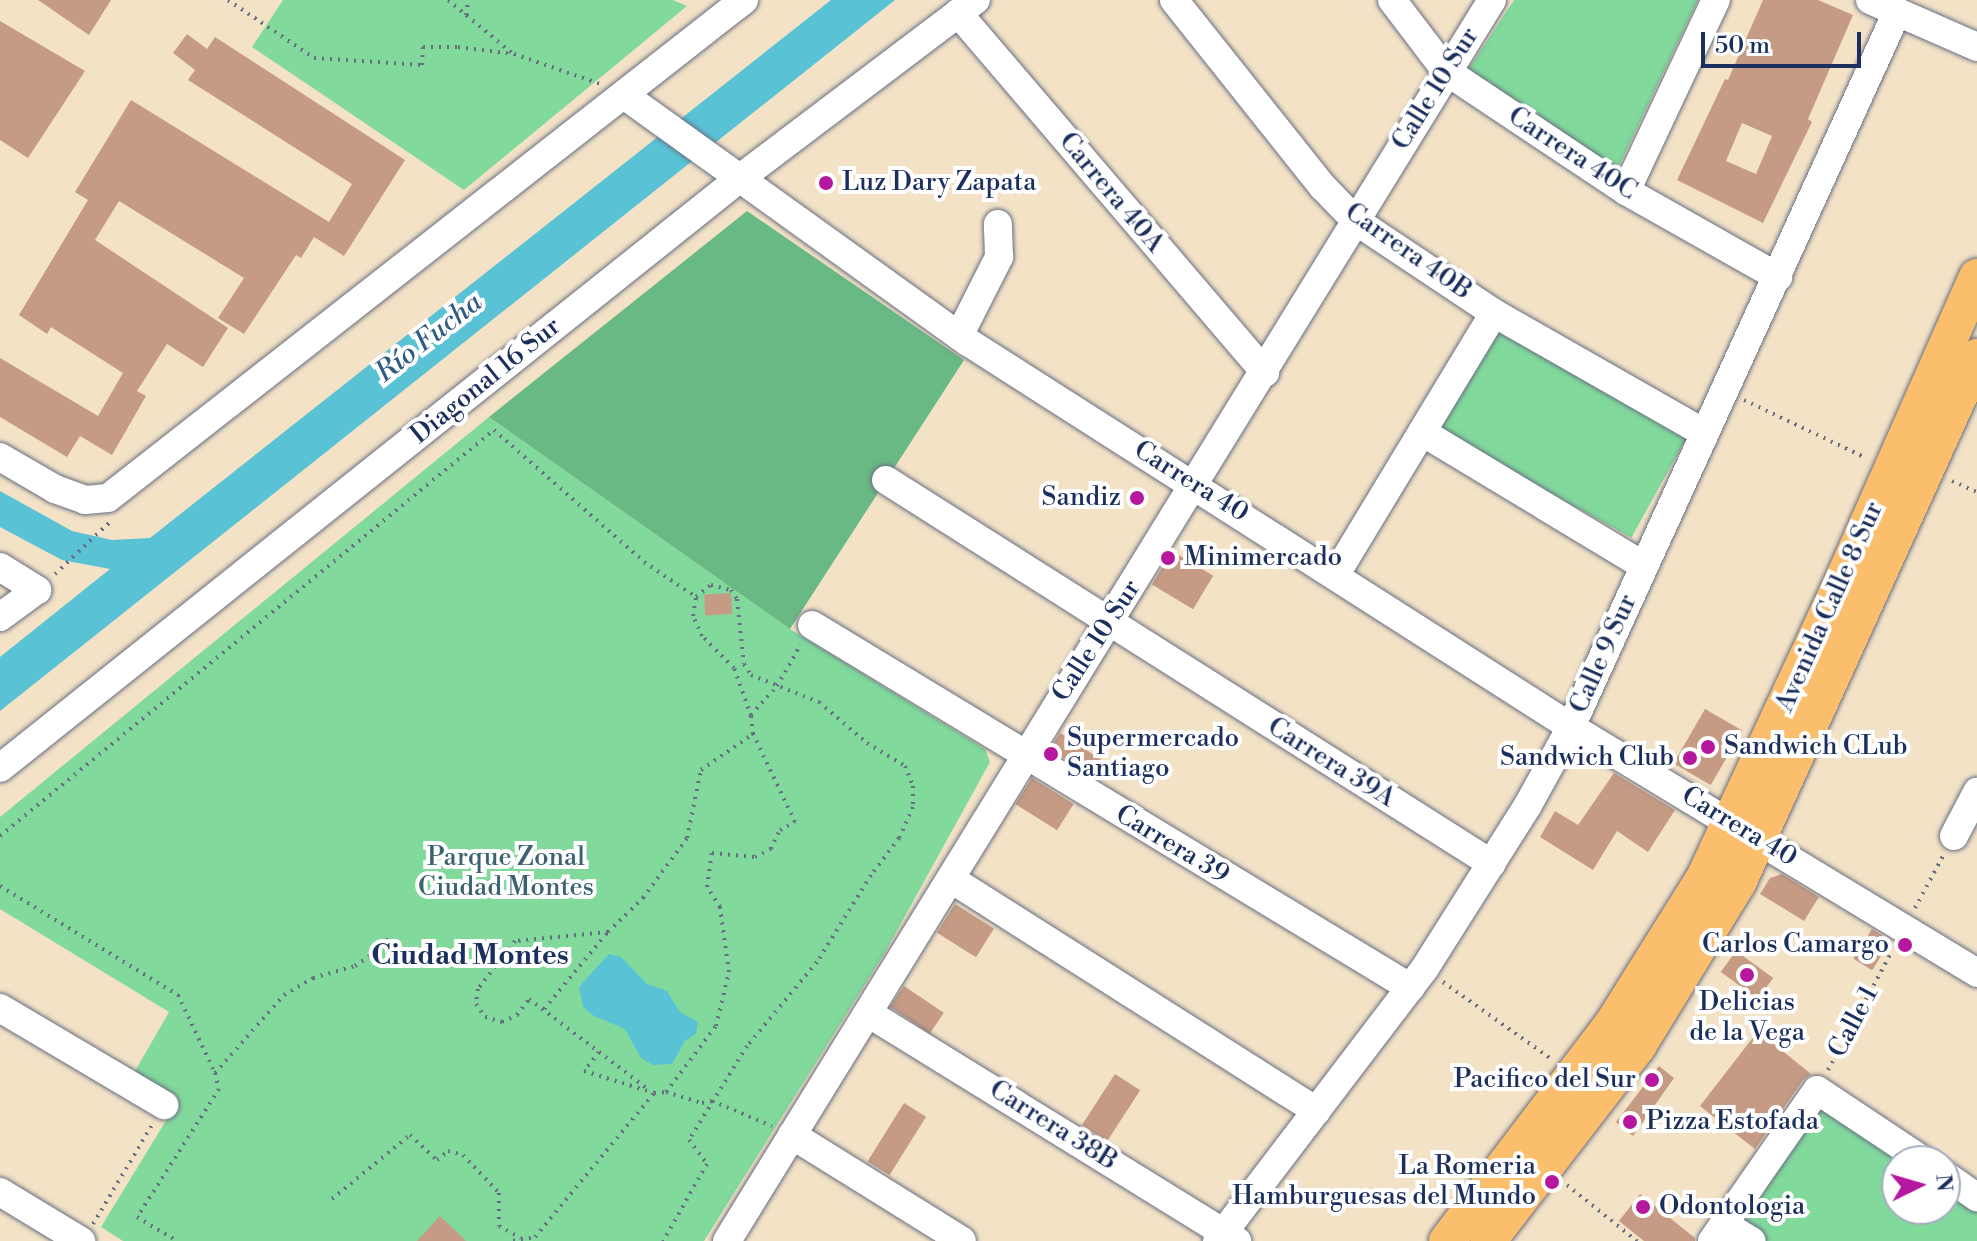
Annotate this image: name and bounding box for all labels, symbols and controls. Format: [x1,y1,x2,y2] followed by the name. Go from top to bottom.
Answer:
[1705,16,1865,66] scale bar
[1386,22,1486,156] street label: Calle 10 Sur
[1715,31,1770,61] text: 50 m
[1502,101,1642,207] street label: Carrera 40C
[1052,127,1170,259] street label: Carrera 40A
[842,167,1036,199] place label: Luz Dary Zapata
[817,174,835,192] marker: Luz Dary Zapata
[1339,197,1477,307] street label: Carrera 40B
[369,286,489,390] water label: Río Fucha
[405,311,567,451] street label: Diagonal 16 Sur
[1128,435,1254,529] street label: Carrera 40
[1042,482,1121,514] place label: Sandiz
[1128,489,1146,507] marker: Sandiz
[1770,497,1890,717] street label: Avenida Calle 8 Sur
[1184,542,1342,574] place label: Minimercado
[1159,549,1177,567] marker: Minimercado
[1046,574,1148,708] street label: Calle 10 Sur
[1564,590,1644,718] street label: Calle 9 Sur
[1261,711,1401,815] street label: Carrera 39A
[1067,723,1239,784] place label: Supermercado Santiago
[1724,731,1908,763] place label: Sandwich CLub
[1699,738,1717,756] marker: Sandwich CLub
[1500,742,1674,774] place label: Sandwich Club
[1042,745,1060,763] marker: Supermercado Santiago
[1681,749,1699,767] marker: Sandwich Club
[1676,780,1802,874] street label: Carrera 40
[1110,799,1234,891] street label: Carrera 39
[418,842,594,904] park label: Parque Zonal Ciudad Montes
[1702,929,1889,961] place label: Carlos Camargo
[1896,936,1914,954] marker: Carlos Camargo
[371,939,569,973] district label: Ciudad Montes
[1738,966,1756,984] marker: Delicias de la Vega
[1822,981,1886,1063] street label: Calle 1
[1689,987,1805,1048] place label: Delicias de la Vega
[1454,1064,1636,1096] place label: Pacifico del Sur
[1643,1071,1661,1089] marker: Pacifico del Sur
[983,1074,1123,1178] street label: Carrera 38B
[1646,1106,1819,1138] place label: Pizza Estofada
[1621,1113,1639,1131] marker: Pizza Estofada
[1881,1145,1961,1225] north arrow
[1232,1151,1536,1212] place label: La Romeria Hamburguesas del Mundo
[1543,1173,1561,1191] marker: La Romeria Hamburguesas del Mundo
[1929,1173,1958,1193] text: N
[1659,1191,1805,1223] place label: Odontologia
[1634,1198,1652,1216] marker: Odontologia

